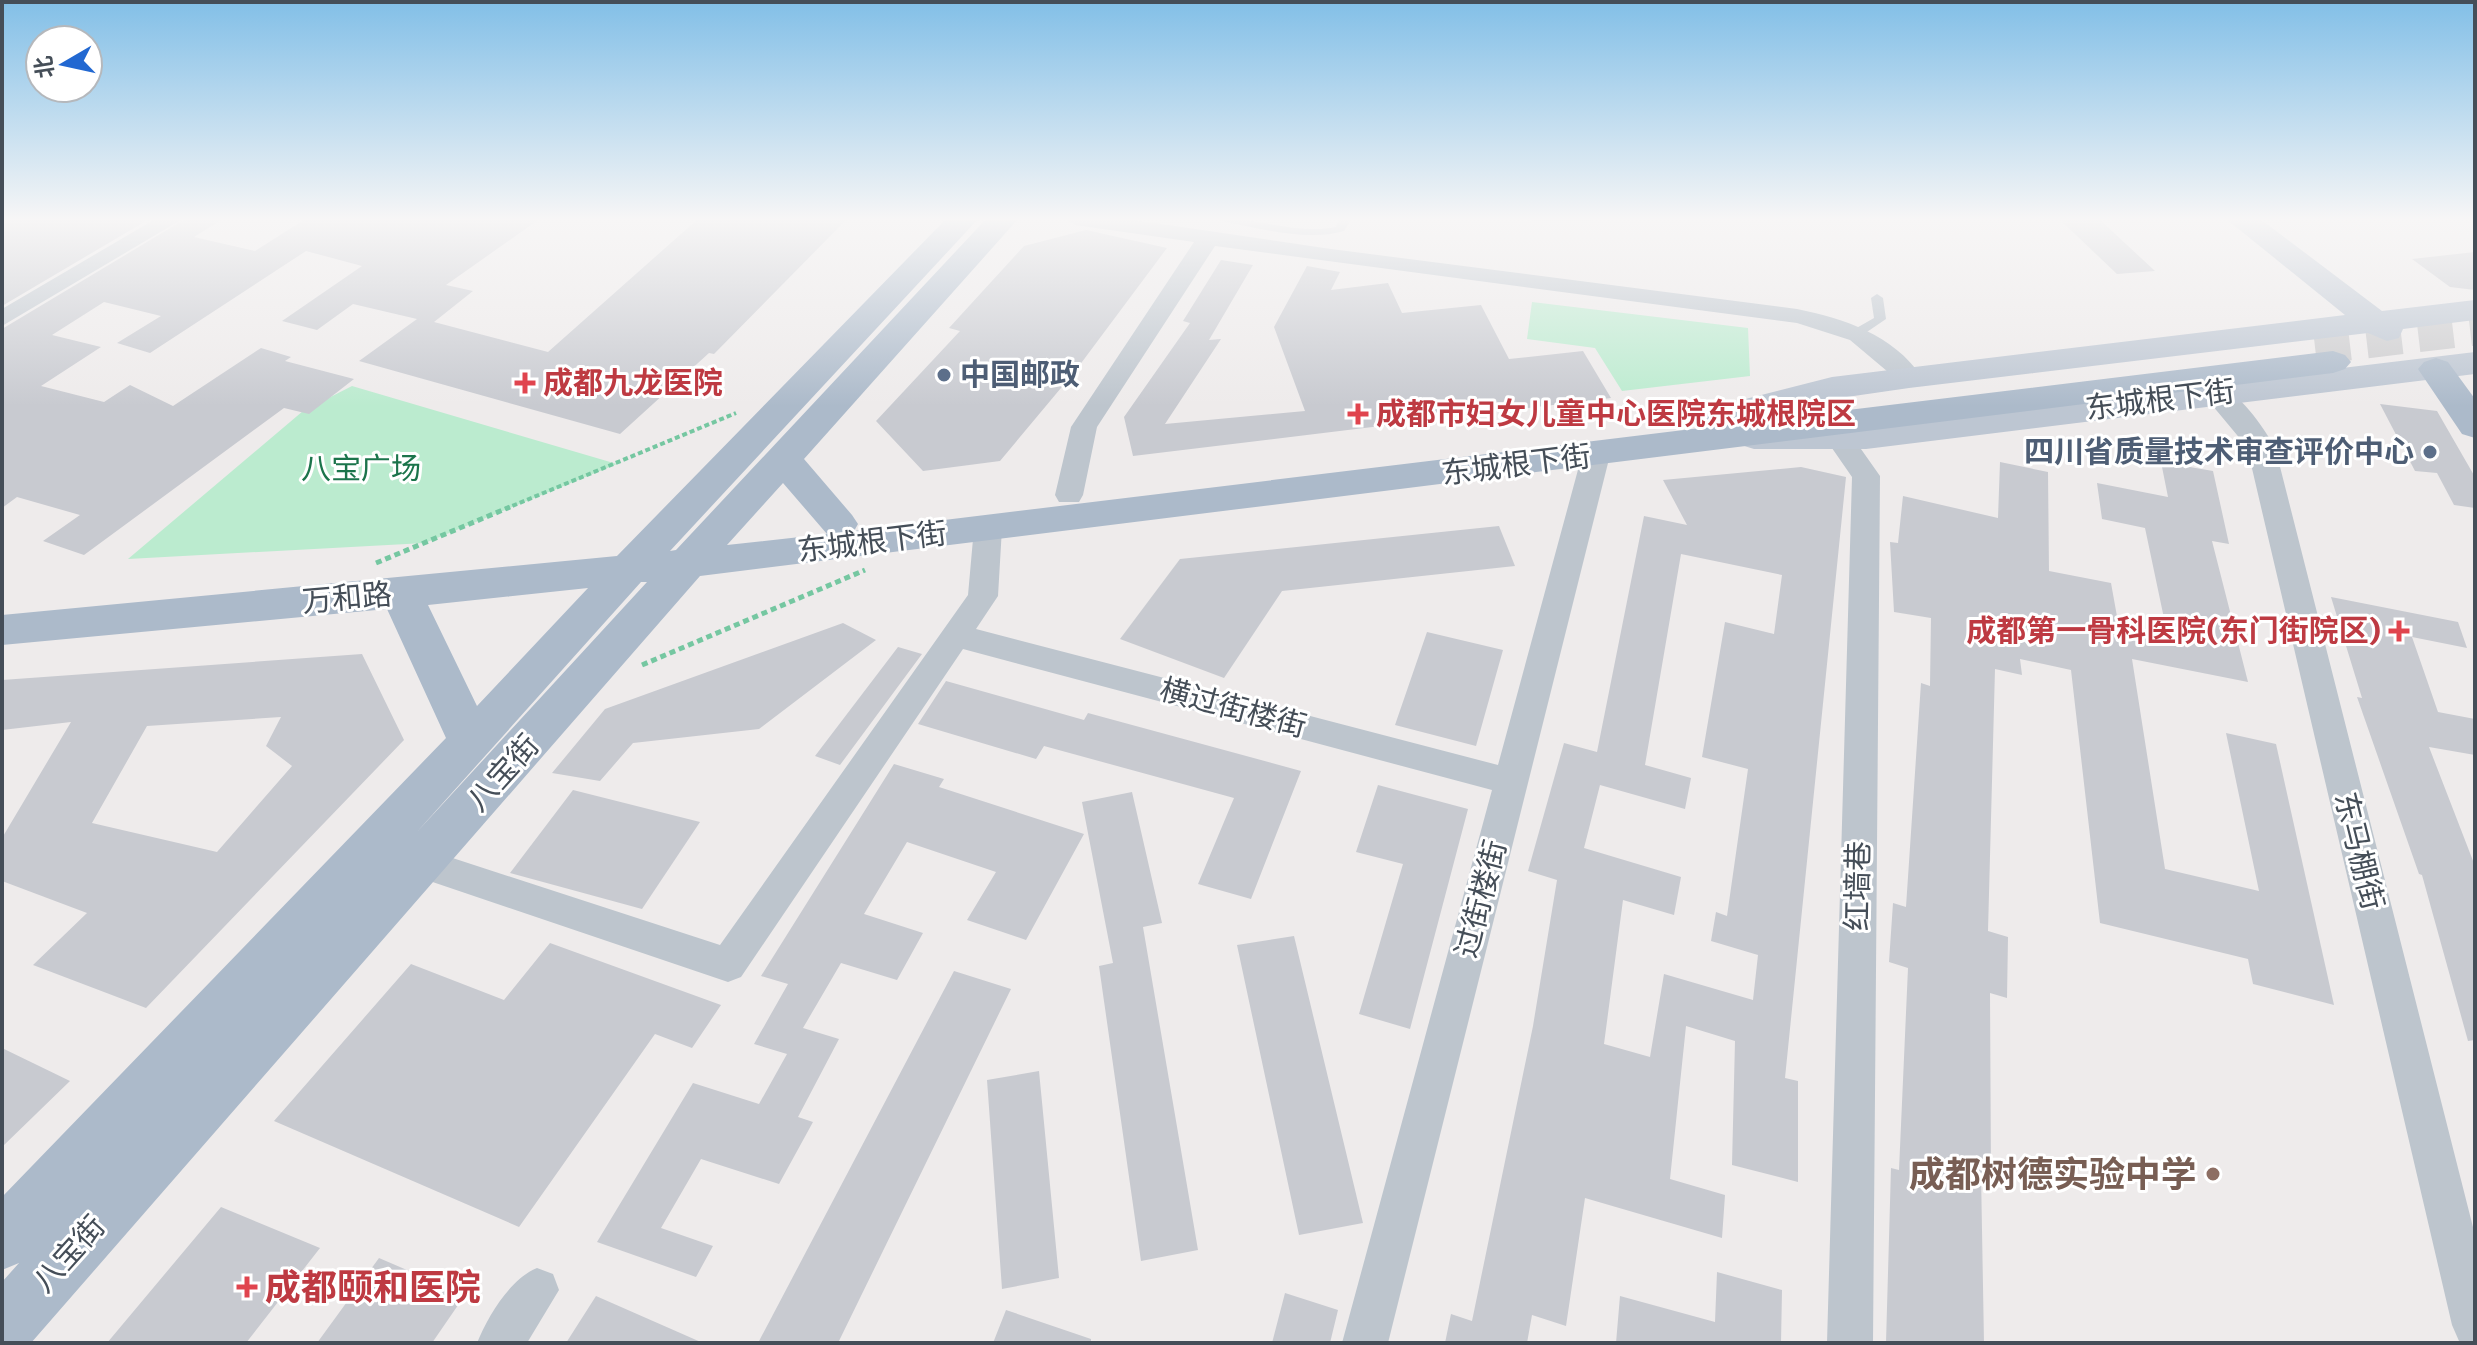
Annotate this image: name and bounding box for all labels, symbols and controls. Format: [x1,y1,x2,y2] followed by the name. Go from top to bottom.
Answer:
[24,24,104,104] north arrow
[29,54,59,80] text: 北
[960,354,1080,391] place label: 中国邮政
[543,362,723,399] place label: 成都九龙医院
[935,366,953,384] marker: 中国邮政
[2083,370,2236,425] street label: 东城根下街
[514,372,536,394] marker: 成都九龙医院
[1376,393,1856,430] place label: 成都市妇女儿童中心医院东城根院区
[1347,403,1369,425] marker: 成都市妇女儿童中心医院东城根院区
[2024,431,2414,468] place label: 四川省质量技术审查评价中心
[1439,435,1592,490] street label: 东城根下街
[2421,443,2439,461] marker: 四川省质量技术审查评价中心
[301,448,421,485] park label: 八宝广场
[795,512,948,567] street label: 东城根下街
[300,573,393,618] street label: 万和路
[1966,610,2381,647] place label: 成都第一骨科医院(东门街院区)
[2388,620,2410,642] marker: 成都第一骨科医院(东门街院区)
[1156,668,1311,743] street label: 横过街楼街
[457,726,545,817] street label: 八宝街
[2329,788,2394,913] street label: 东马棚街
[1445,836,1512,961] street label: 过街楼街
[1836,841,1875,931] street label: 红墙巷
[1909,1150,2197,1194] place label: 成都树德实验中学
[2204,1165,2222,1183] marker: 成都树德实验中学
[23,1207,111,1298] street label: 八宝街
[265,1263,481,1307] place label: 成都颐和医院
[236,1276,258,1298] marker: 成都颐和医院

